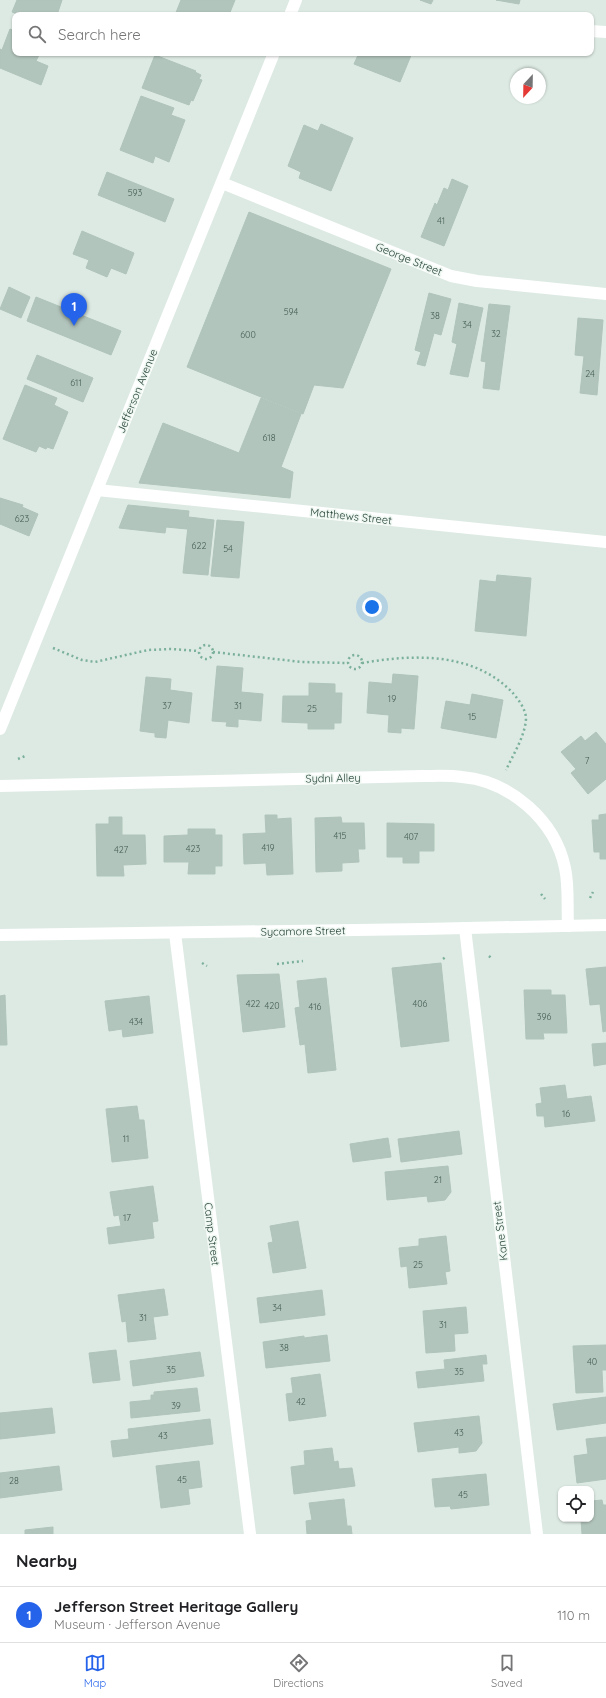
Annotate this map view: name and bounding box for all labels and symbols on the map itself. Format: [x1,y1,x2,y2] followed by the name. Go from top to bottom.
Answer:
[510,68,546,104] north arrow
[128,187,143,198] house number: 593
[437,215,445,226] house number: 41
[374,239,445,279] street label: George Street
[61,293,87,326] pin: 1
[284,306,299,317] house number: 594
[430,310,440,321] house number: 38
[462,319,472,330] house number: 34
[491,328,501,339] house number: 32
[240,329,256,340] house number: 600
[114,347,160,435] street label: Jefferson Avenue
[585,368,595,379] house number: 24
[70,377,82,388] house number: 611
[263,432,276,443] house number: 618
[309,505,393,527] street label: Matthews Street
[15,513,30,524] house number: 623
[192,540,206,551] house number: 622
[223,543,233,554] house number: 54
[362,597,382,617] your location
[388,693,396,704] house number: 19
[162,700,172,711] house number: 37
[234,700,242,711] house number: 31
[307,703,317,714] house number: 25
[468,711,476,722] house number: 15
[585,755,590,766] house number: 7
[305,771,361,785] street label: Sydni Alley
[334,830,347,841] house number: 415
[404,831,418,842] house number: 407
[261,842,275,853] house number: 419
[186,843,201,854] house number: 423
[114,844,128,855] house number: 427
[261,923,346,939] street label: Sycamore Street
[246,998,260,1009] house number: 422
[413,998,428,1009] house number: 406
[264,1000,280,1011] house number: 420
[309,1001,322,1012] house number: 416
[537,1011,551,1022] house number: 396
[129,1016,143,1027] house number: 434
[562,1108,570,1119] house number: 16
[123,1133,129,1144] house number: 11
[434,1174,442,1185] house number: 21
[489,1200,511,1261] street label: Kane Street
[201,1202,223,1267] street label: Camp Street
[123,1212,131,1223] house number: 17
[413,1259,423,1270] house number: 25
[272,1302,282,1313] house number: 34
[139,1312,147,1323] house number: 31
[439,1319,447,1330] house number: 31
[279,1342,289,1353] house number: 38
[587,1356,597,1367] house number: 40
[166,1364,176,1375] house number: 35
[454,1366,464,1377] house number: 35
[296,1396,306,1407] house number: 42
[171,1400,181,1411] house number: 39
[454,1427,464,1438] house number: 43
[158,1430,168,1441] house number: 43
[177,1474,187,1485] house number: 45
[9,1475,19,1486] house number: 28
[458,1489,468,1500] house number: 45

